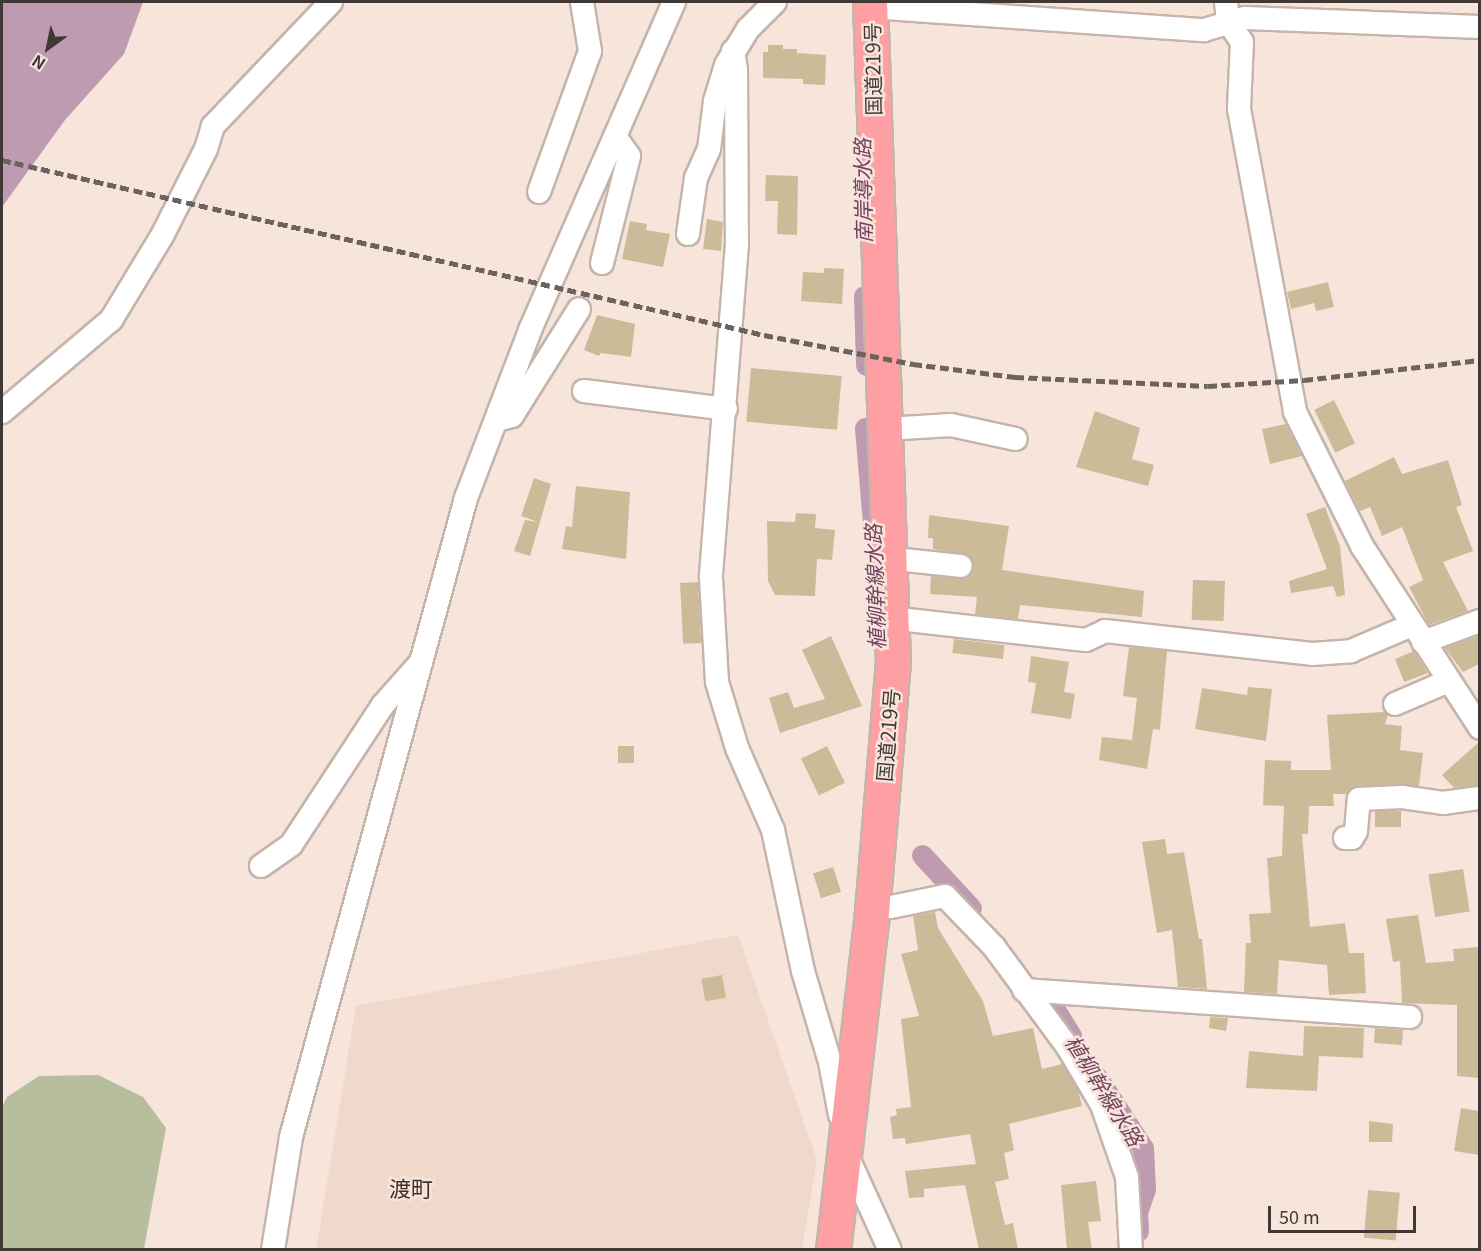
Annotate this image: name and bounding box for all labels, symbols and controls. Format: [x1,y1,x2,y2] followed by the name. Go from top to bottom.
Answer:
[18,18,78,78] north arrow
[859,22,885,116] street label: 国道219号
[27,50,50,76] text: N
[848,138,876,244] water label: 南岸導水路
[859,524,889,650] water label: 植柳幹線水路
[871,687,903,783] street label: 国道219号
[1061,1030,1149,1150] water label: 植柳幹線水路
[389,1175,433,1201] district label: 渡町
[1271,1194,1420,1232] scale bar
[1279,1203,1320,1229] text: 50 m

